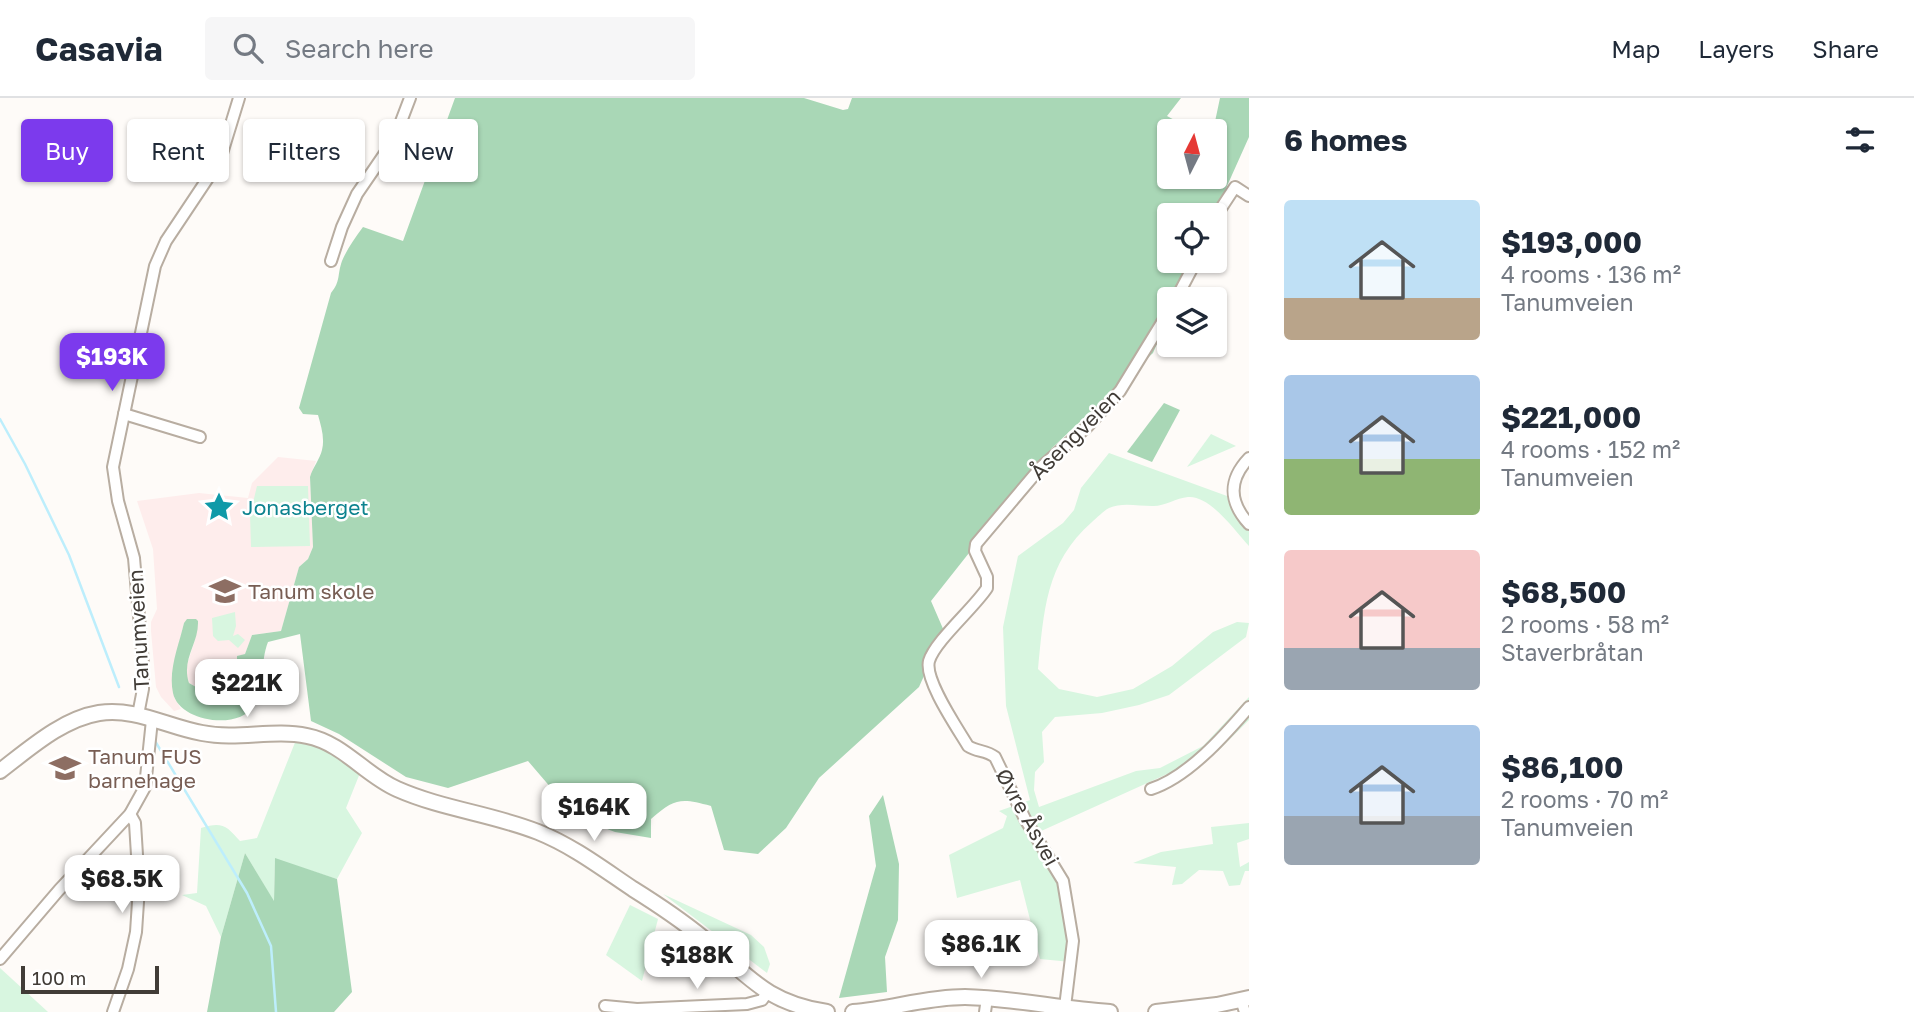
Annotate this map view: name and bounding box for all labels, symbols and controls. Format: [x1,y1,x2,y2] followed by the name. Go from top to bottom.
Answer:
[205,17,695,80] search box
[35,29,163,68] text: Casavia
[229,29,267,67] icon: search
[285,33,434,64] text: Search here
[1611,34,1660,63] text: Map
[1698,34,1774,63] text: Layers
[1812,34,1879,63] text: Share
[21,119,113,182] chip: Buy
[127,119,229,182] chip: Rent
[243,119,365,182] chip: Filters
[379,119,478,182] chip: New
[1157,119,1227,189] north arrow
[1157,119,1227,357] map controls
[1841,121,1879,159] icon: filters
[1284,122,1407,158] text: 6 homes
[1157,203,1227,273] button: locate
[1501,224,1642,260] text: $193,000
[1340,228,1424,312] icon: home
[1501,260,1681,288] text: 4 rooms · 136 m²
[1157,287,1227,357] button: layers
[1501,288,1634,316] text: Tanumveien
[63,334,161,393] pin: $193K
[76,342,148,370] text: $193K
[1024,383,1126,485] street label: Åsengveien
[1501,399,1641,435] text: $221,000
[1340,403,1424,487] icon: home
[1501,435,1680,463] text: 4 rooms · 152 m²
[1501,463,1634,491] text: Tanumveien
[202,490,236,524] place icon: Jonasberget
[242,494,369,520] place label: Jonasberget
[122,569,154,691] street label: Tanumveien
[208,574,242,608] school or university icon: Tanum skole
[1501,574,1626,610] text: $68,500
[248,578,374,604] place label: Tanum skole
[1340,578,1424,662] icon: home
[1501,610,1669,638] text: 2 rooms · 58 m²
[1501,638,1644,666] text: Staverbråtan
[198,660,296,719] pin: $221K
[211,668,283,696] text: $221K
[88,743,202,793] place label: Tanum FUS barnehage
[1501,749,1623,785] text: $86,100
[48,751,82,785] school or university icon: Tanum FUS barnehage
[1340,753,1424,837] icon: home
[991,764,1065,870] street label: Øvre Åsvei
[545,784,643,843] pin: $164K
[1501,785,1668,813] text: 2 rooms · 70 m²
[558,792,630,820] text: $164K
[1501,813,1634,841] text: Tanumveien
[65,856,179,915] pin: $68.5K
[81,864,163,892] text: $68.5K
[924,920,1038,980] pin: $86.1K
[941,929,1021,957] text: $86.1K
[648,932,746,991] pin: $188K
[660,940,734,968] text: $188K
[21,963,159,995] scale bar
[32,966,86,989] text: 100 m

